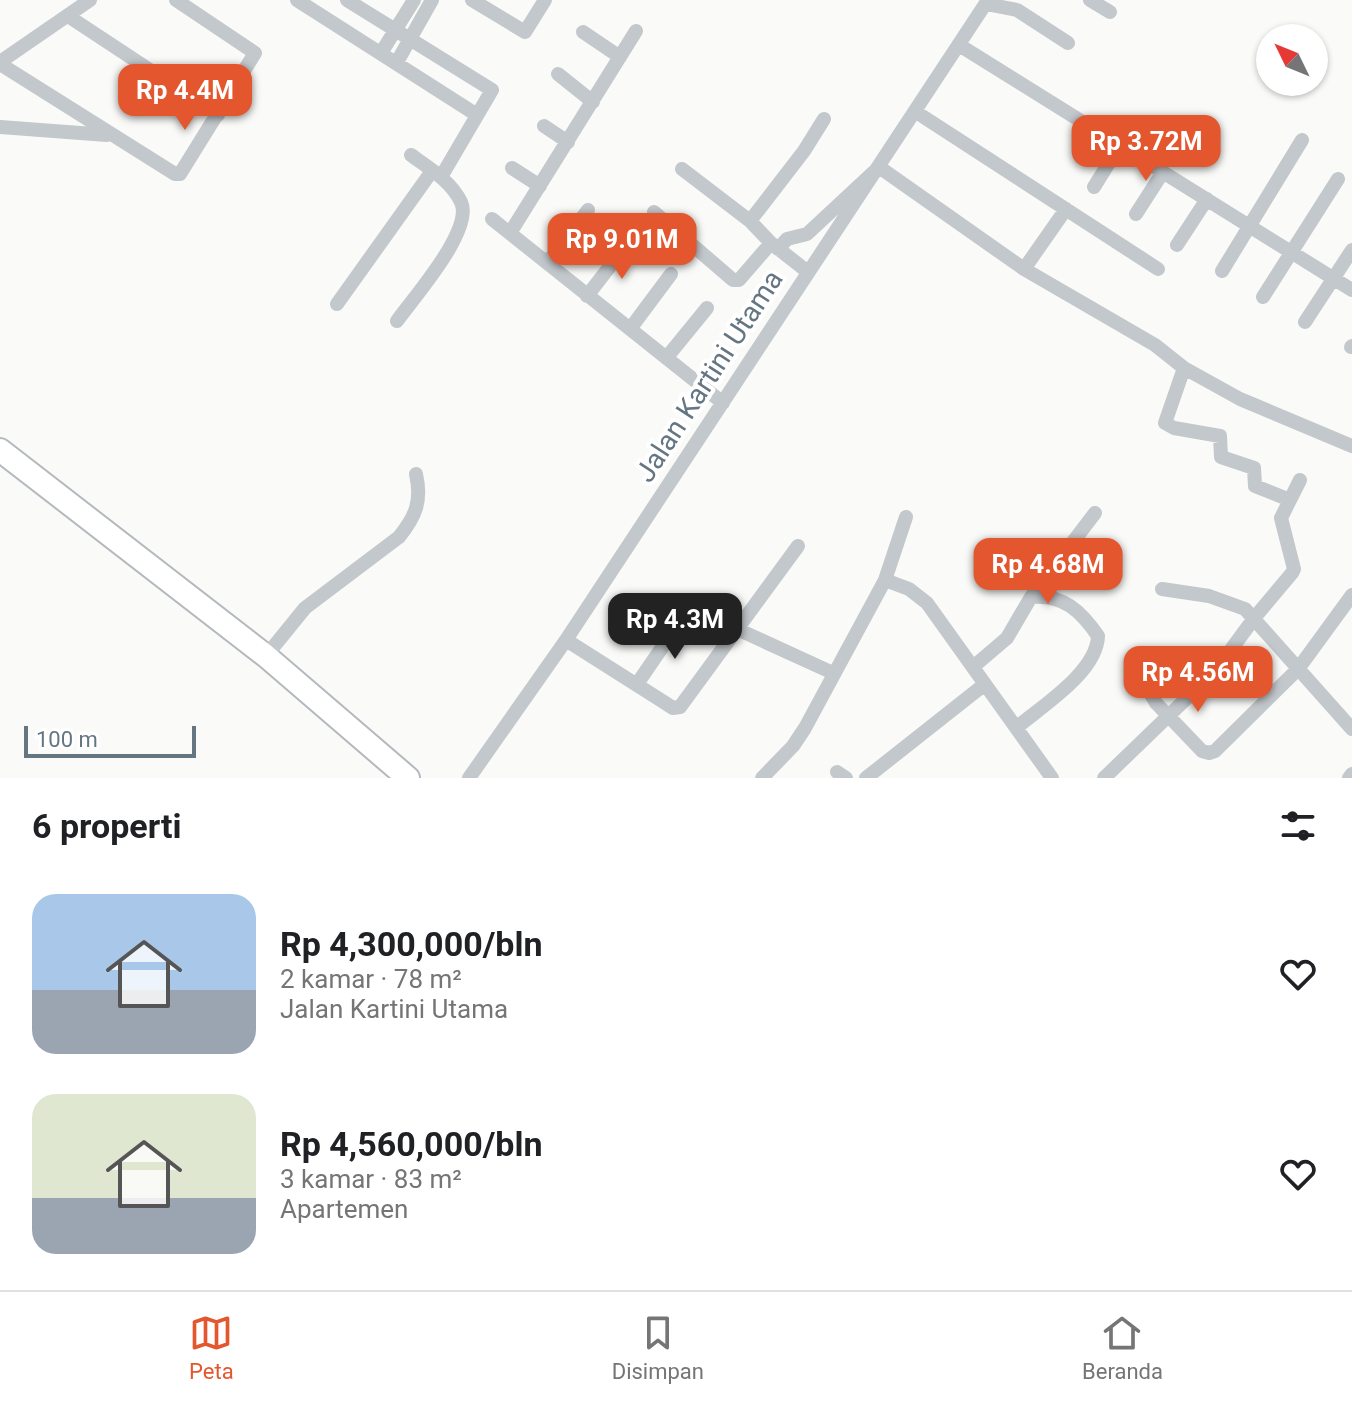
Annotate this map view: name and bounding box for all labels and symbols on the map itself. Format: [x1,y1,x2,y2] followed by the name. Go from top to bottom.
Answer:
[1256,24,1328,96] north arrow
[111,64,259,132] pin: Rp 4.4M
[1063,115,1229,183] pin: Rp 3.72M
[539,213,705,281] pin: Rp 9.01M
[628,264,790,488] street label: Jalan Kartini Utama
[965,538,1131,606] pin: Rp 4.68M
[601,593,749,661] pin: Rp 4.3M
[1115,646,1281,714] pin: Rp 4.56M
[24,722,196,758] scale bar

